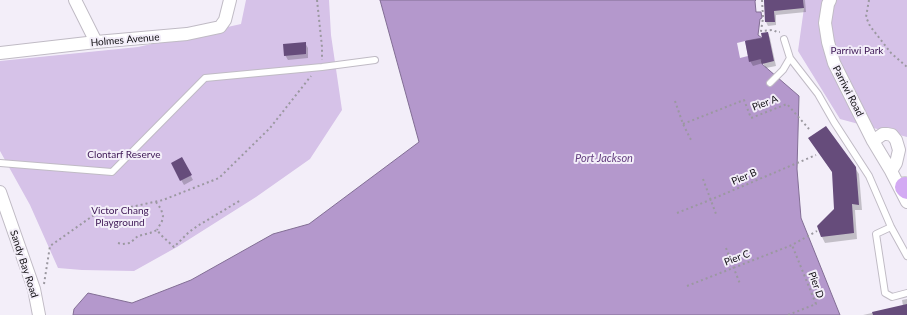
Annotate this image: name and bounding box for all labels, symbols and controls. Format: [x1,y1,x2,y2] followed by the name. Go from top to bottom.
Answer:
[90,31,160,49] street label: Holmes Avenue
[831,45,883,57] park label: Parriwi Park
[830,64,866,118] street label: Parriwi Road
[750,93,780,113] street label: Pier A
[87,149,161,161] park label: Clontarf Reserve
[575,151,633,165] water label: Port Jackson
[730,166,758,188] street label: Pier B
[91,205,149,228] park label: Victor Chang Playground
[7,229,41,299] street label: Sandy Bay Road
[722,248,752,268] street label: Pier C
[806,270,826,300] street label: Pier D

